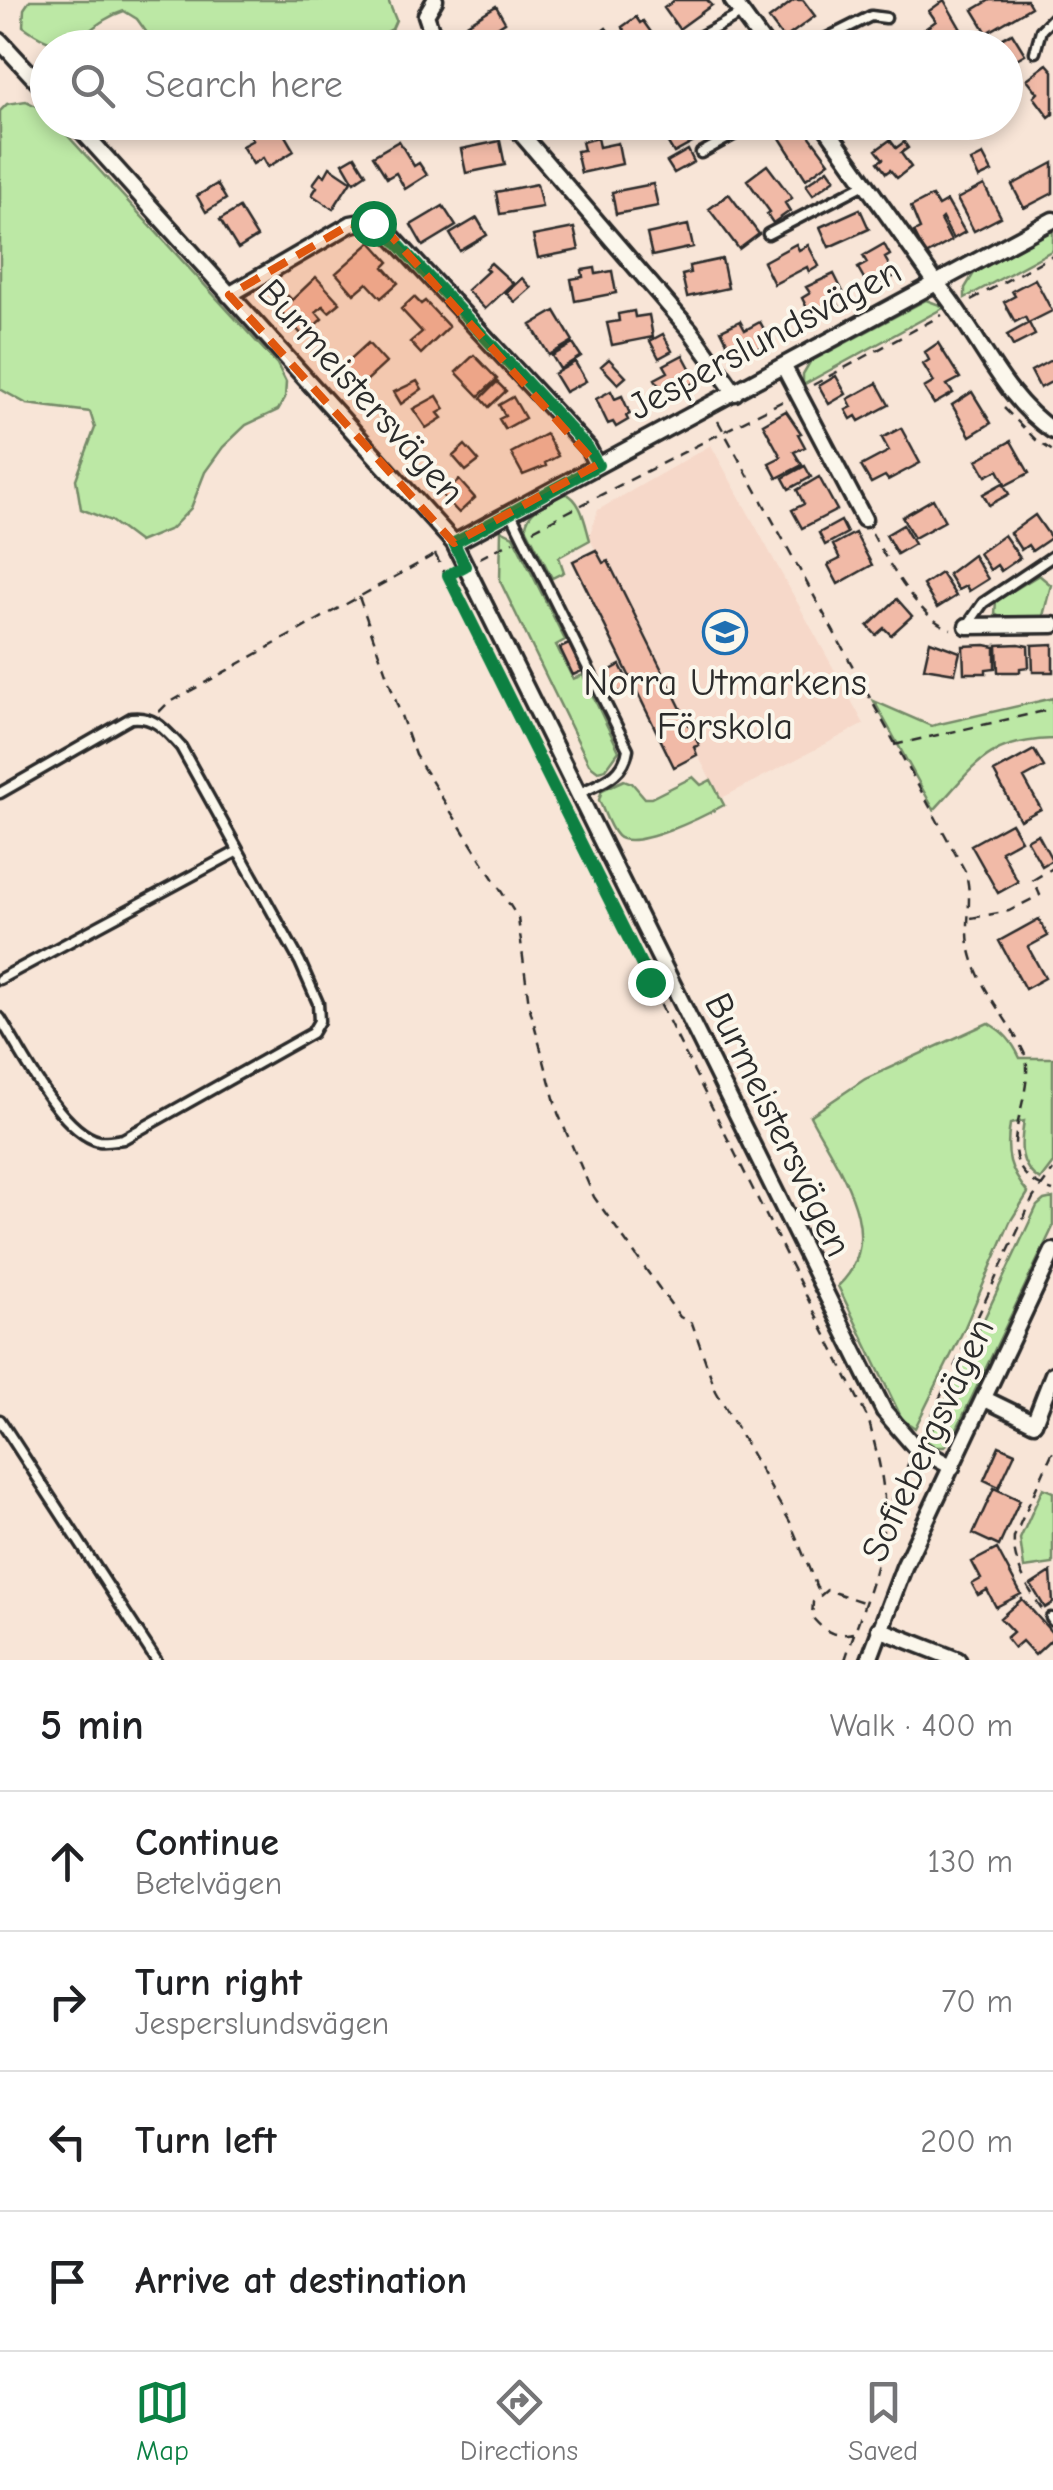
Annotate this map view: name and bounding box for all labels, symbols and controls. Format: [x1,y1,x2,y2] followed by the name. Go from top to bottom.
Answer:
[30,30,1023,140] search box
[65,58,120,113] icon: search
[145,63,343,107] text: Search here
[351,201,397,247] route start
[621,249,909,429] street label: Jesperslundsvägen
[248,270,474,514] street label: Burmeistersvägen
[702,609,748,655] school or university icon: Norra Utmarkens Förskola
[583,661,867,749] place label: Norra Utmarkens Förskola
[628,960,674,1006] route end
[695,986,861,1264] street label: Burmeistersvägen
[852,1311,1004,1569] street label: Sofiebergsvägen
[40,1701,144,1750] text: 5 min
[830,1707,1013,1744] text: Walk · 400 m
[135,1821,279,1865] text: Continue
[40,1834,95,1889] icon: ahead
[927,1843,1013,1880] text: 130 m
[135,1865,282,1902] text: Betelvägen
[135,1961,302,2005] text: Turn right
[40,1974,95,2029] icon: right
[941,1983,1013,2020] text: 70 m
[135,2005,389,2042] text: Jesperslundsvägen
[40,2114,95,2169] icon: left
[135,2119,276,2163] text: Turn left
[920,2123,1013,2160] text: 200 m
[40,2254,95,2309] icon: arrive
[135,2259,467,2303] text: Arrive at destination
[135,2375,190,2467] tab: Map
[460,2375,578,2467] tab: Directions
[848,2375,918,2467] tab: Saved

